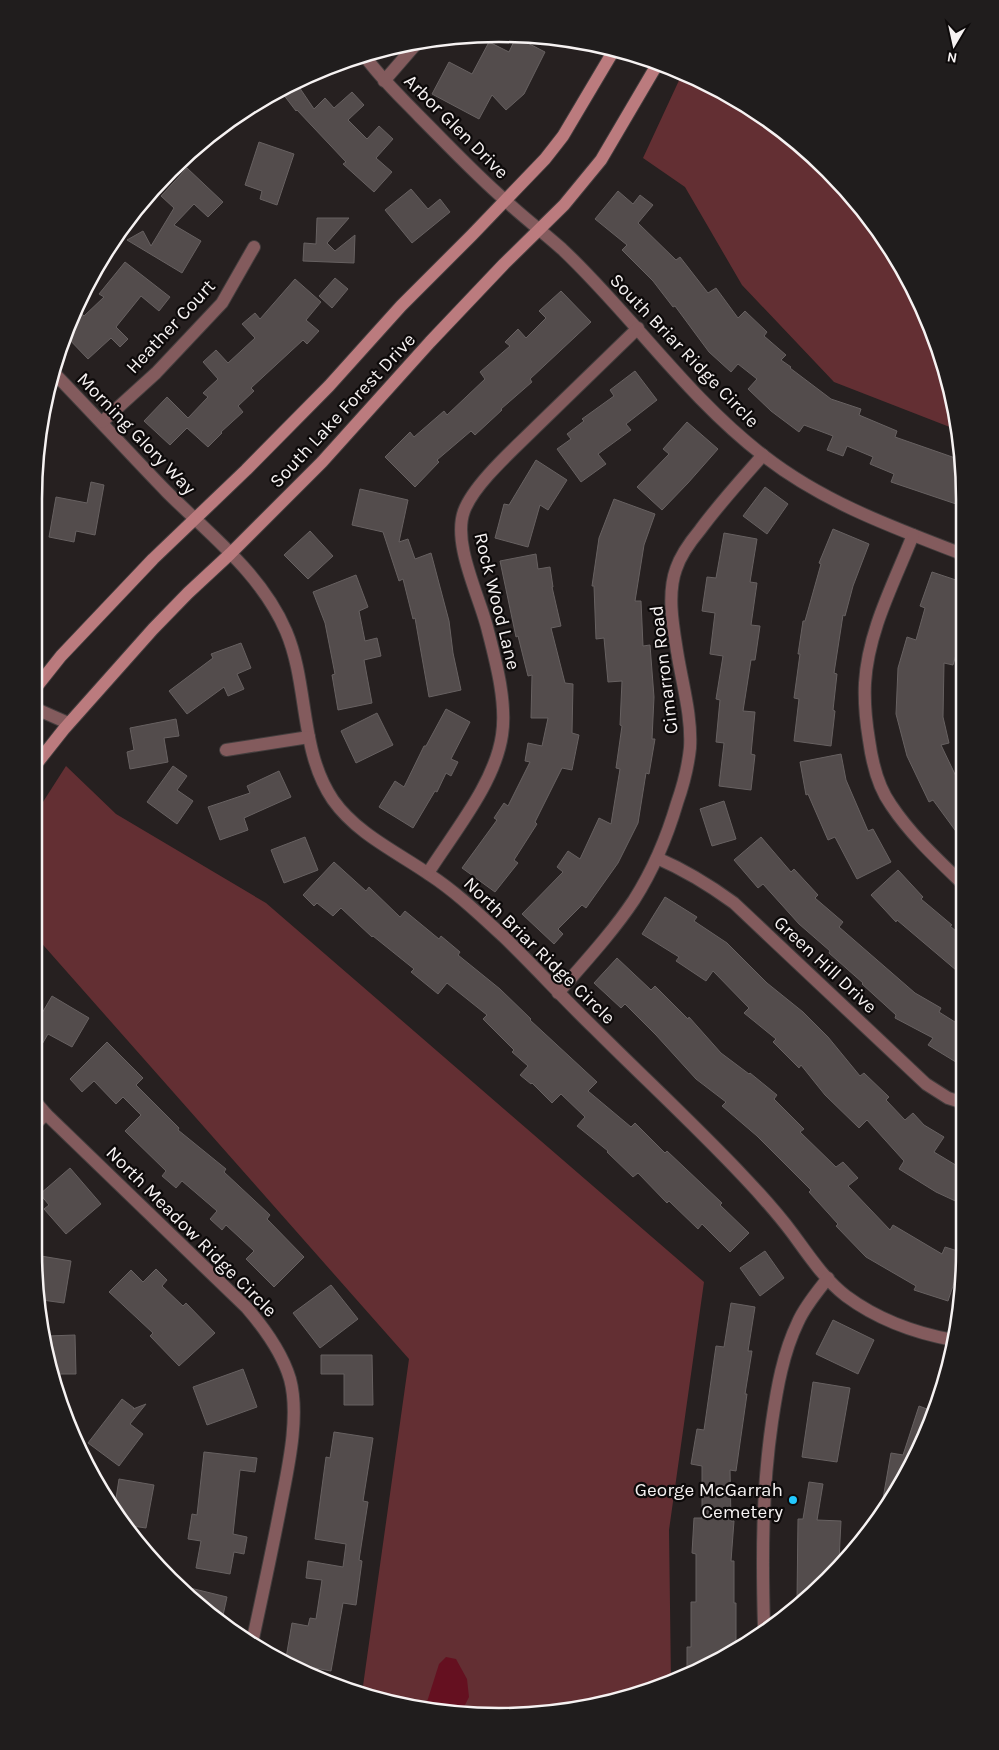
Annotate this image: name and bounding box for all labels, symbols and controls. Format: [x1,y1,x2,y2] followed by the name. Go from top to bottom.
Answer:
[929,20,979,70] north arrow
[946,48,958,67] text: N
[400,70,513,183] street label: Arbor Glen Drive
[605,269,763,432] street label: South Briar Ridge Circle
[122,275,220,378] street label: Heather Court
[265,329,420,493] street label: South Lake Forest Drive
[72,368,200,499] street label: Morning Glory Way
[469,530,525,672] street label: Rock Wood Lane
[645,604,683,735] street label: Cimarron Road
[459,873,620,1029] street label: North Briar Ridge Circle
[769,912,881,1018] street label: Green Hill Drive
[101,1142,281,1322] street label: North Meadow Ridge Circle
[635,1479,783,1523] place label: George McGarrah Cemetery
[787,1494,799,1506] marker: George McGarrah Cemetery

